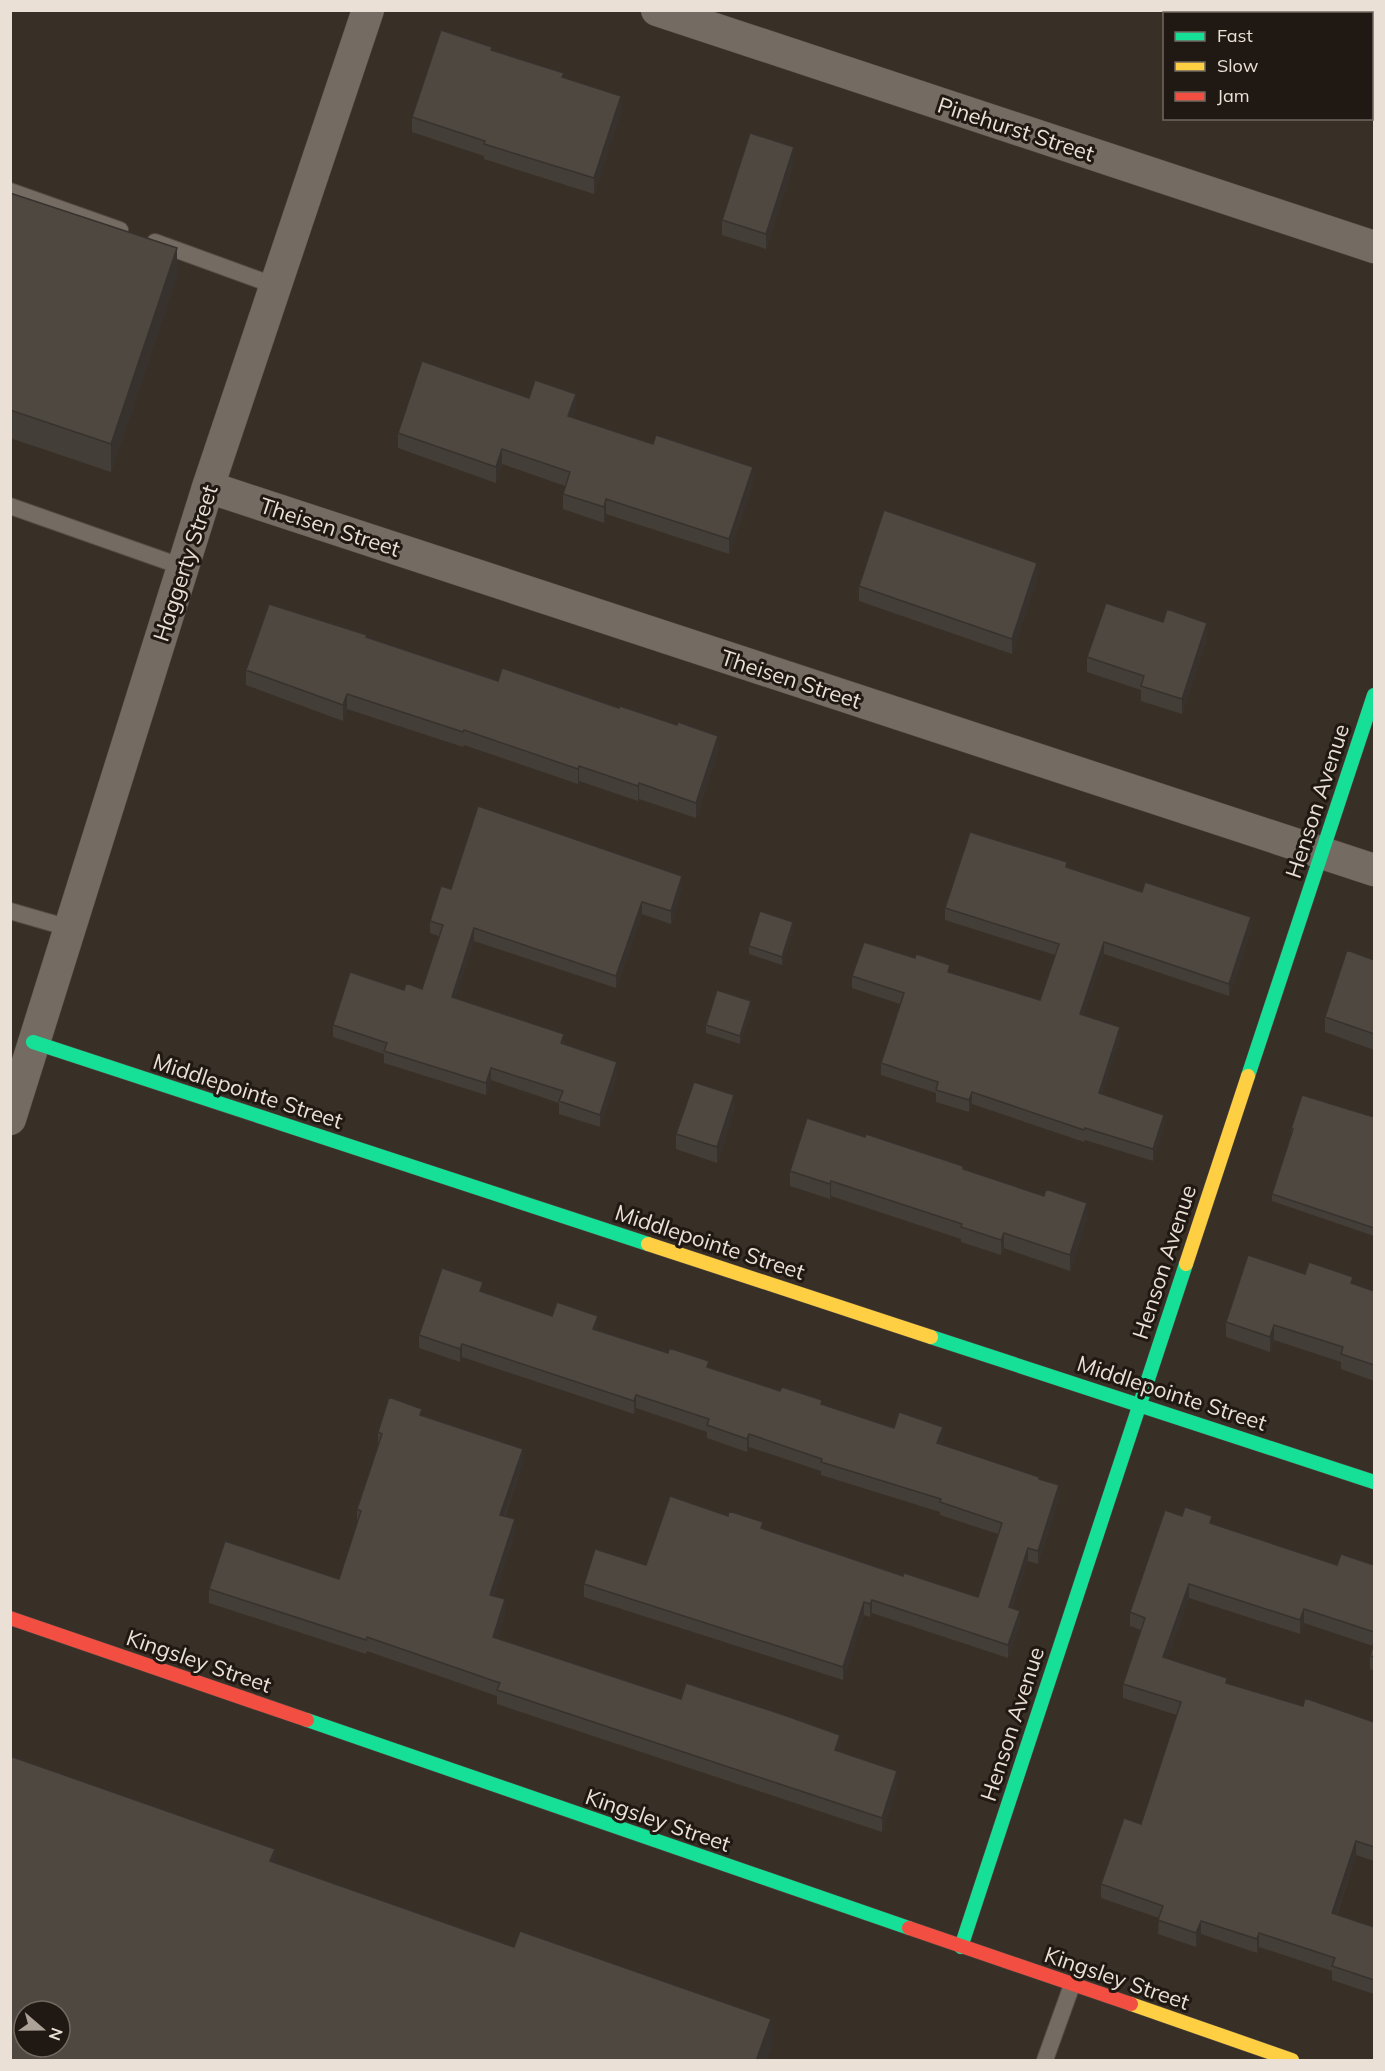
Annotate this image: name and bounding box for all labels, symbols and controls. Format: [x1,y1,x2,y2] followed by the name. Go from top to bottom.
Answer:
[1163,12,1373,120] legend
[1217,24,1253,47] text: Fast
[1217,54,1259,77] text: Slow
[1217,84,1250,107] text: Jam
[934,91,1098,168] street label: Pinehurst Street
[146,481,224,645] street label: Haggerty Street
[256,491,404,563] street label: Theisen Street
[717,643,865,715] street label: Theisen Street
[1279,720,1355,882] street label: Henson Avenue
[150,1047,347,1135] street label: Middlepointe Street
[1126,1181,1202,1343] street label: Henson Avenue
[612,1198,809,1286] street label: Middlepointe Street
[1074,1349,1271,1437] street label: Middlepointe Street
[123,1623,275,1699] street label: Kingsley Street
[974,1643,1050,1805] street label: Henson Avenue
[582,1782,734,1858] street label: Kingsley Street
[1041,1940,1193,2016] street label: Kingsley Street
[12,1999,72,2059] north arrow
[45,2025,68,2043] text: N

